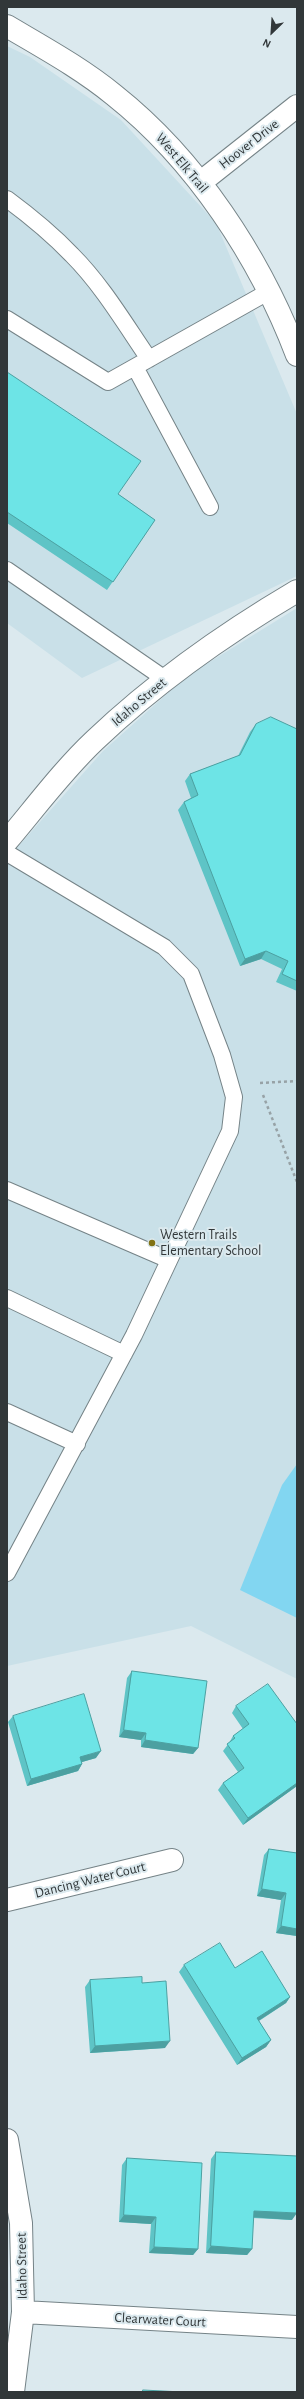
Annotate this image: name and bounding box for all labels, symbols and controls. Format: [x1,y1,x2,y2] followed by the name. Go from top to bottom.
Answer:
[252,12,292,52] north arrow
[261,37,273,50] text: N
[216,116,282,172] street label: Hoover Drive
[152,130,212,196] street label: West Elk Trail
[108,674,170,730] street label: Idaho Street
[160,1227,261,1260] place label: Western Trails Elementary School
[147,1238,157,1248] marker: Western Trails Elementary School
[33,1858,147,1902] street label: Dancing Water Court
[13,2233,31,2299] street label: Idaho Street
[114,2309,206,2331] street label: Clearwater Court

